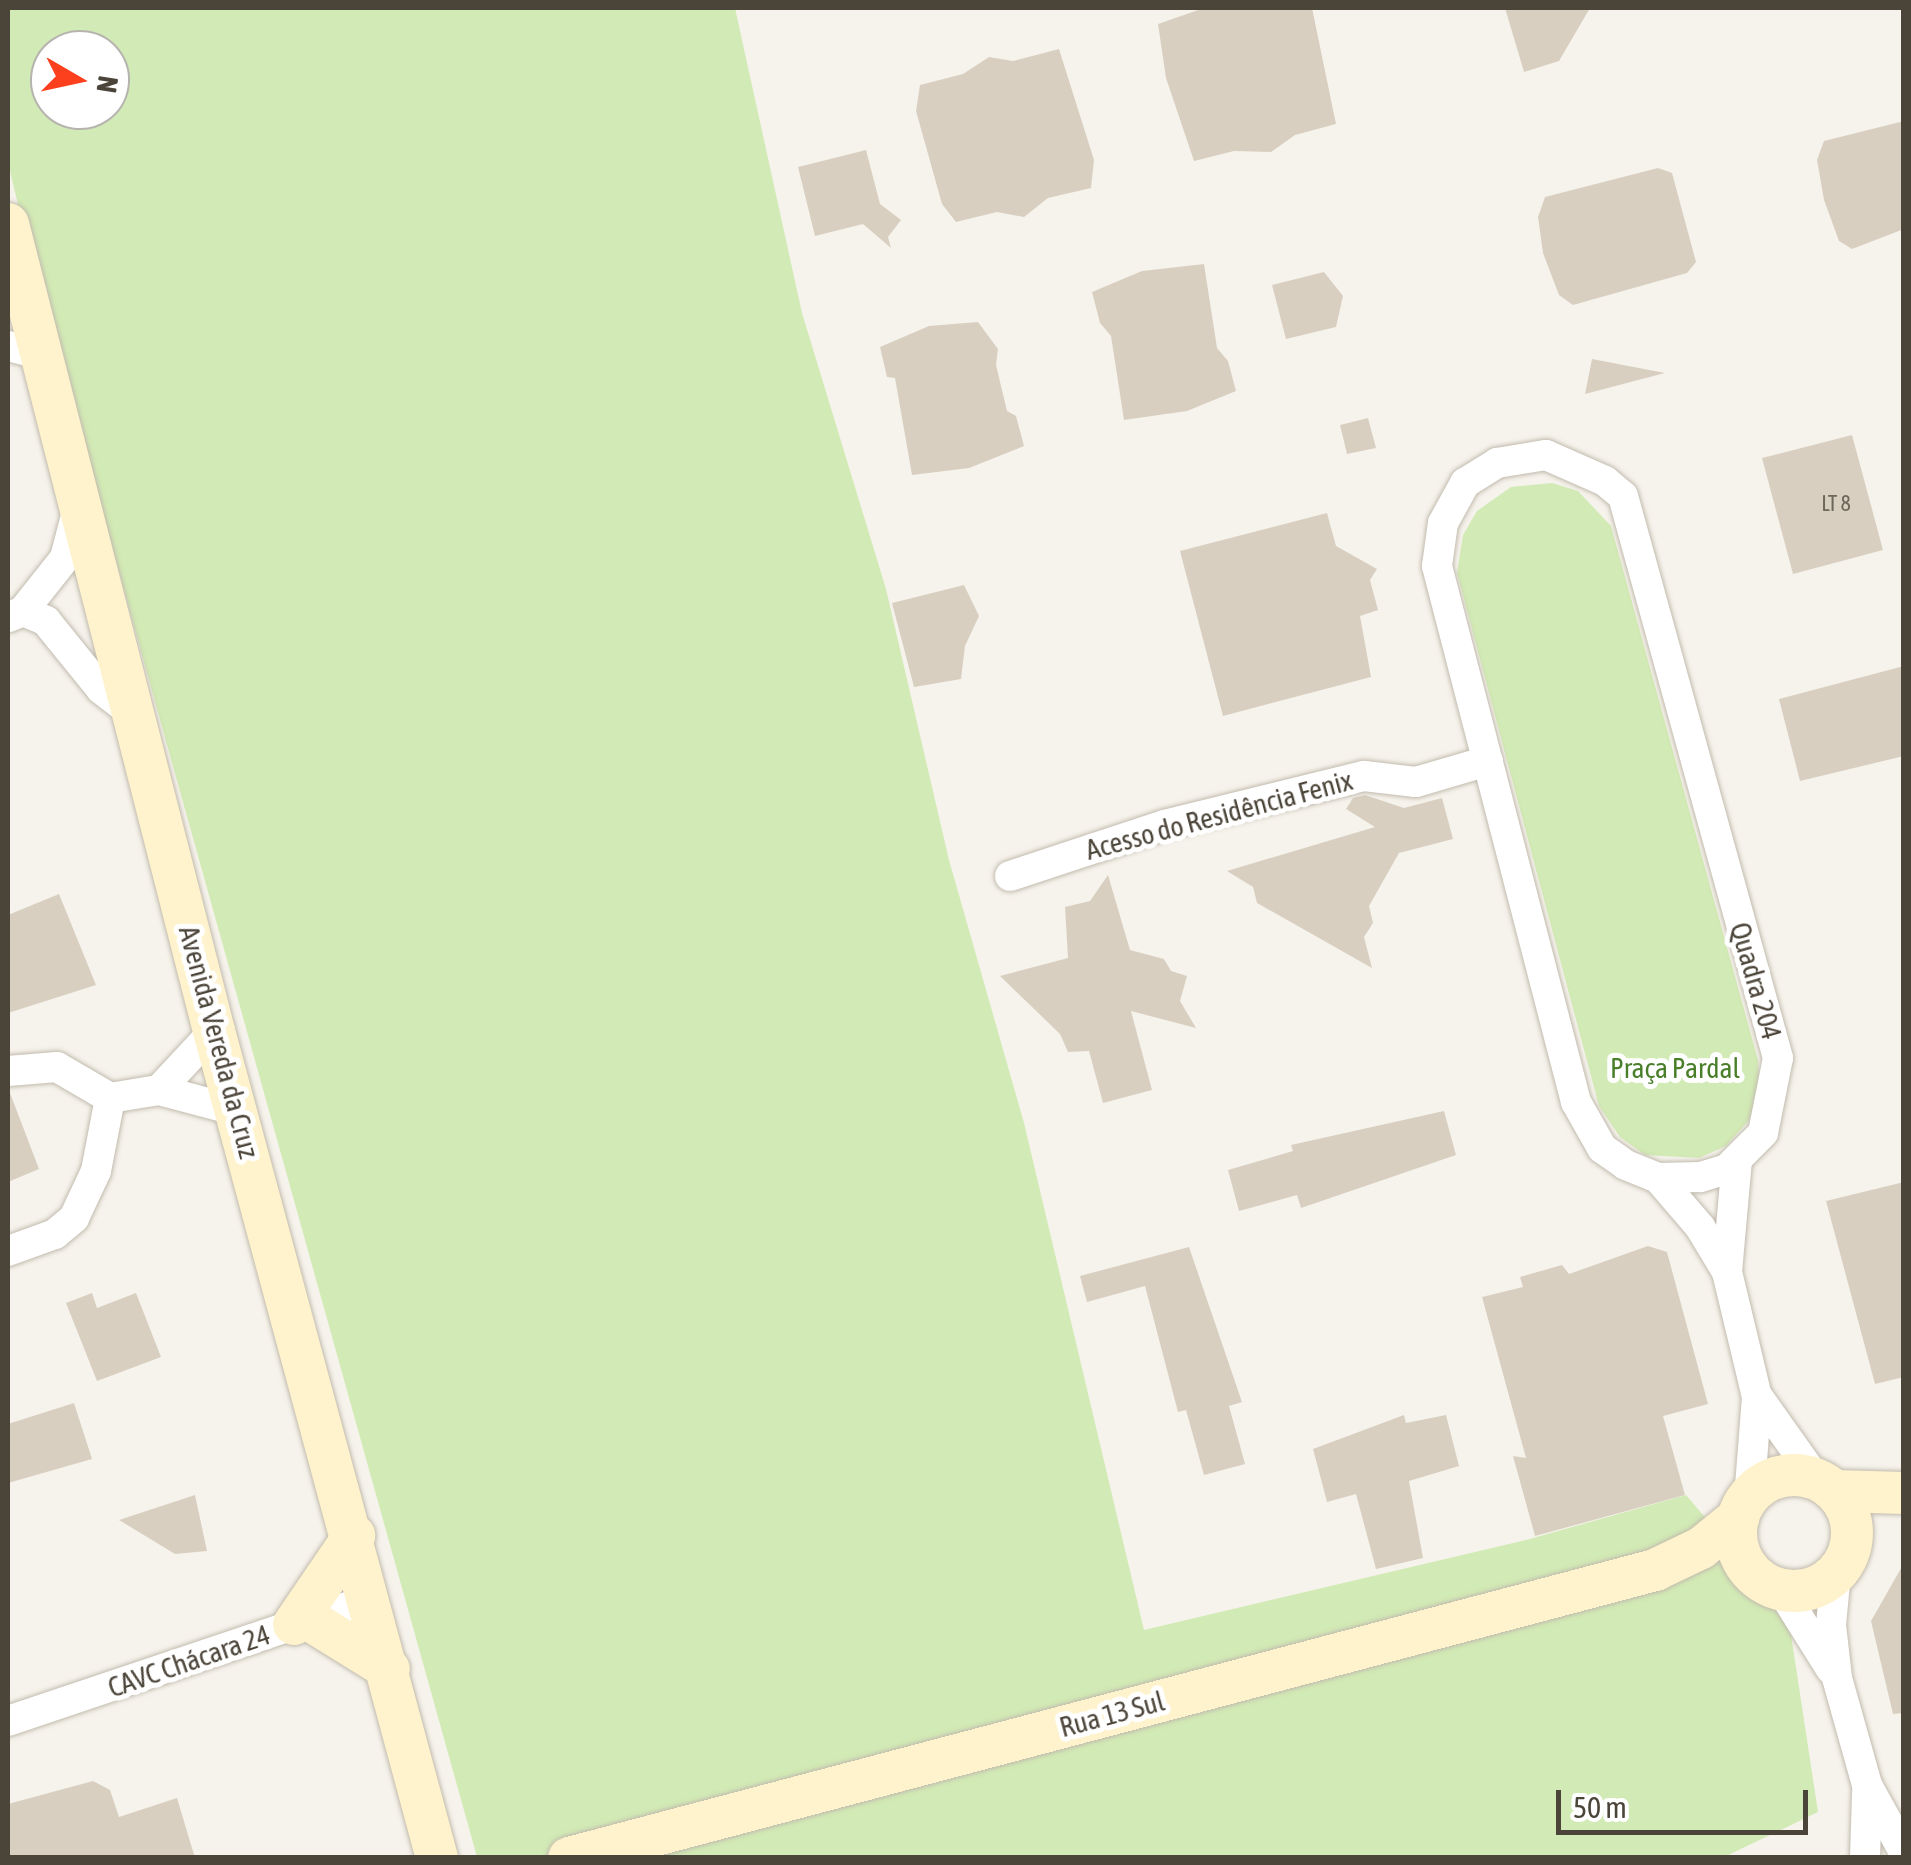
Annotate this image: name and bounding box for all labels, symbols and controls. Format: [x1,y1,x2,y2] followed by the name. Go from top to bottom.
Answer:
[30,30,130,130] north arrow
[91,74,125,95] text: N
[1821,491,1851,517] house number: LT 8
[1082,763,1356,867] street label: Acesso do Residência Fenix
[1723,919,1789,1043] street label: Quadra 204
[172,922,266,1162] street label: Avenida Vereda da Cruz
[1610,1051,1740,1085] park label: Praça Pardal
[104,1618,274,1704] street label: CAVC Chácara 24
[1056,1684,1168,1744] street label: Rua 13 Sul
[1561,1770,1814,1832] scale bar
[1573,1790,1627,1824] text: 50 m

